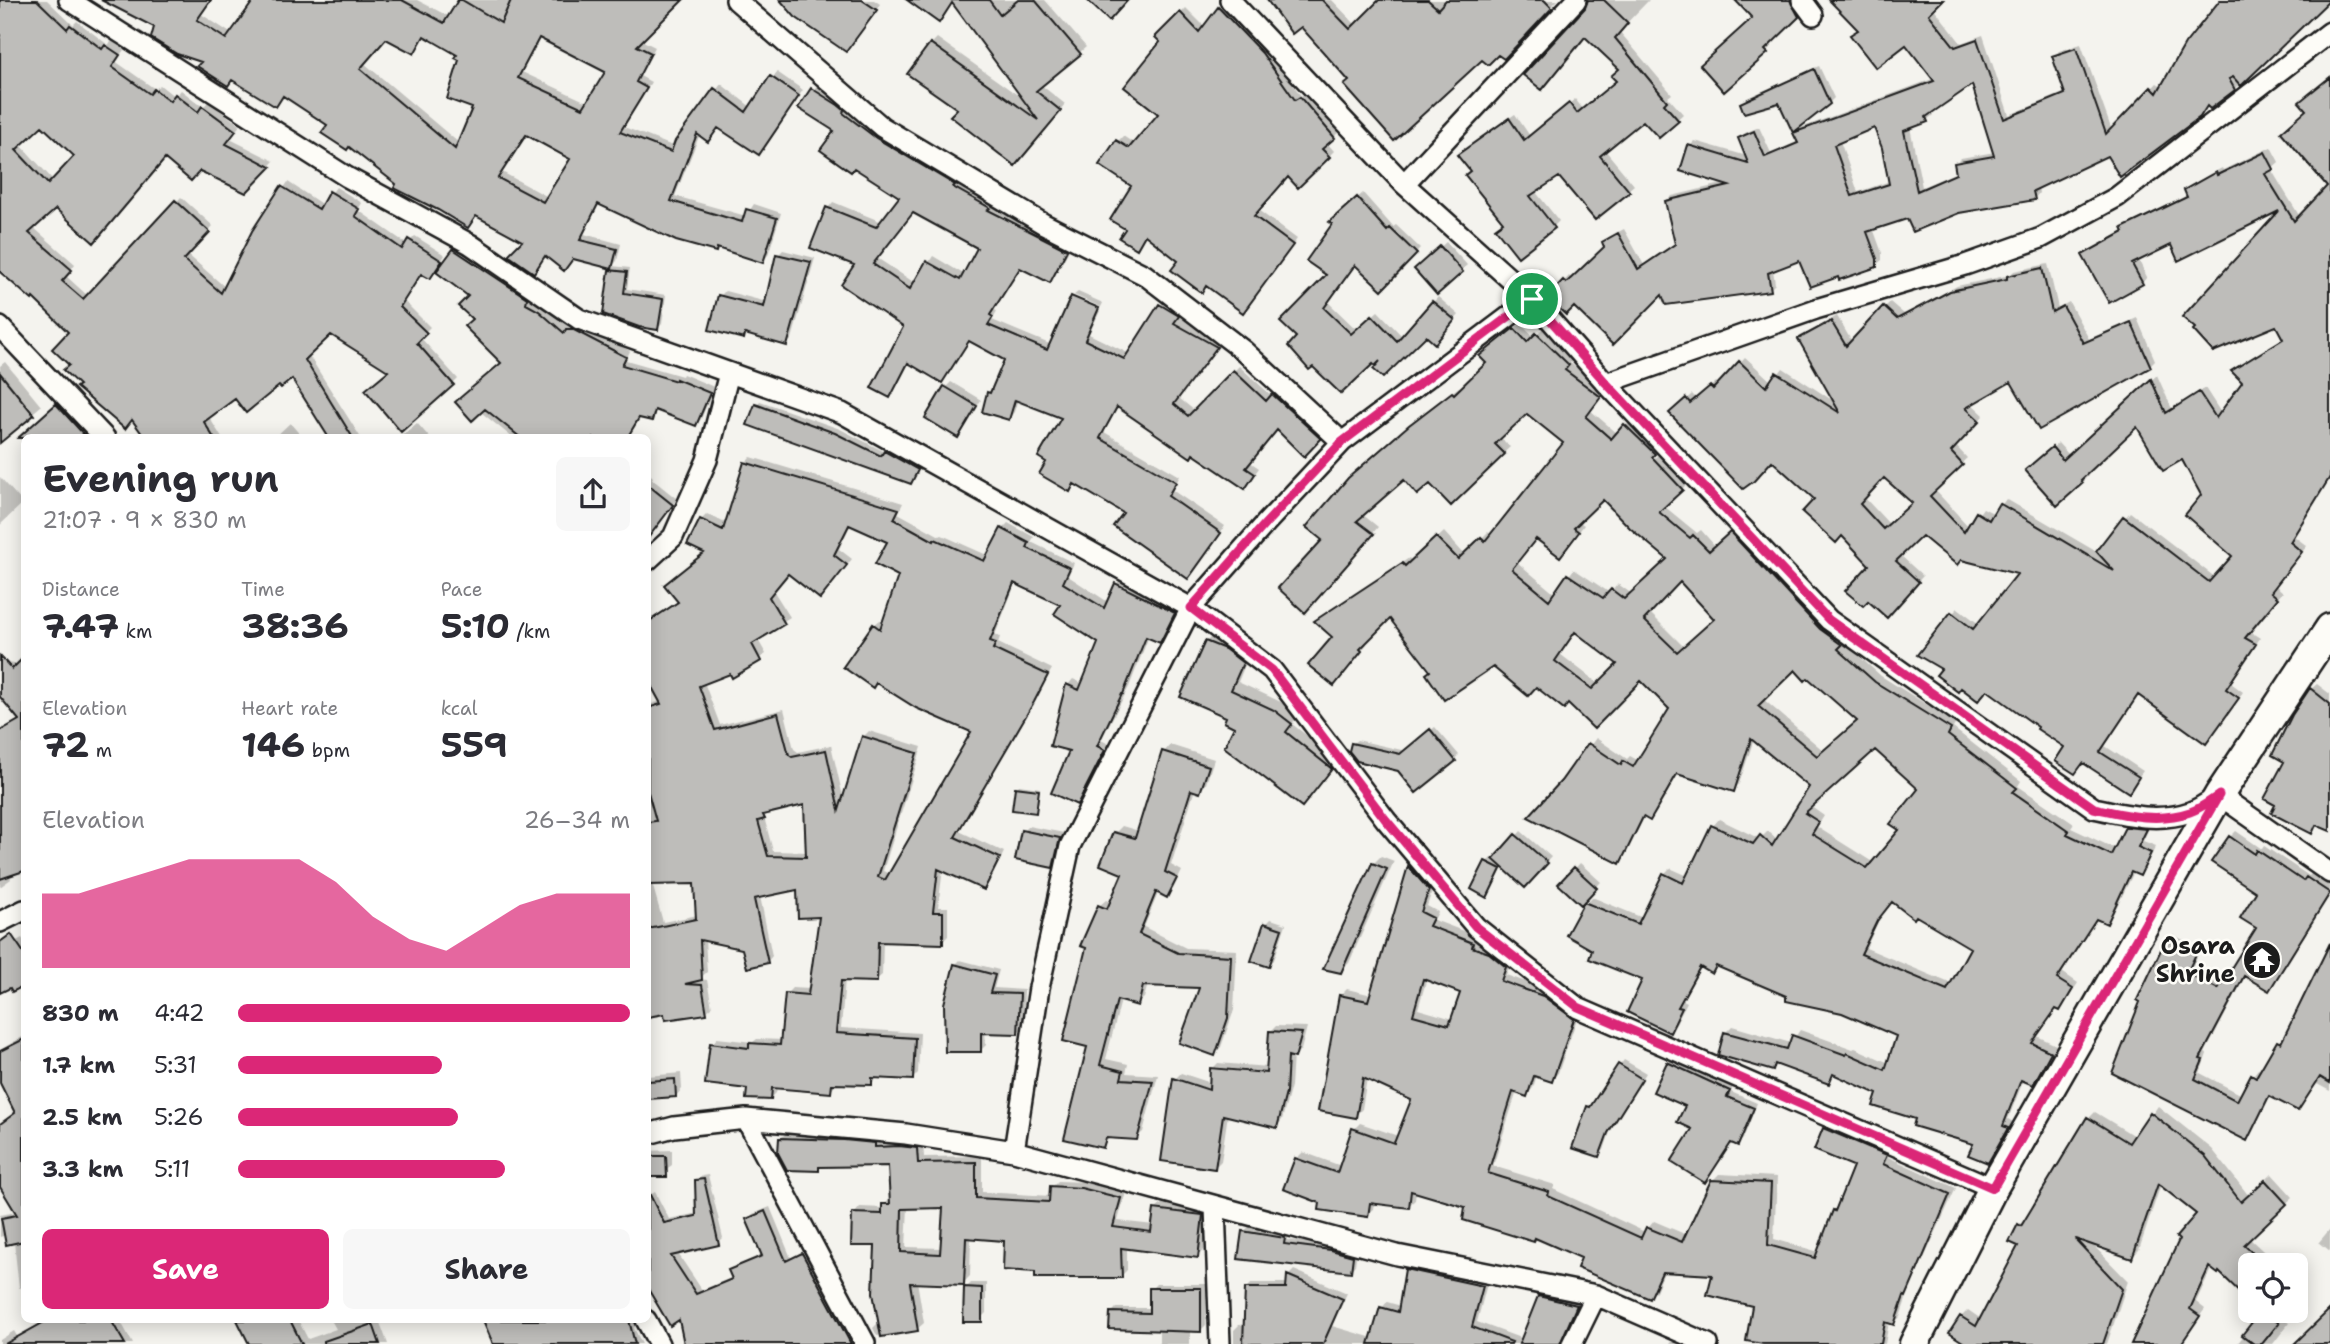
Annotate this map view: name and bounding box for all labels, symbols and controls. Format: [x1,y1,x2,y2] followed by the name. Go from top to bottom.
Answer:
[1502,269,1562,329] pin
[1513,280,1551,318] icon: arrive
[42,453,279,504] text: Evening run
[556,457,630,531] button: share
[42,505,247,535] text: 21:07 · 9 × 830 m
[42,577,120,602] text: Distance
[241,577,285,602] text: Time
[441,577,482,602] text: Pace
[42,602,119,649] text: 7.47
[241,602,349,649] text: 38:36
[441,602,510,649] text: 5:10
[119,619,152,644] text: km
[510,619,550,644] text: /km
[42,696,127,721] text: Elevation
[241,696,338,721] text: Heart rate
[441,696,478,721] text: kcal
[42,721,89,768] text: 72
[241,721,305,768] text: 146
[441,721,508,768] text: 559
[89,738,112,763] text: m
[305,738,350,763] text: bpm
[42,805,145,835] text: Elevation
[524,805,630,835] text: 26–34 m
[2156,930,2236,990] place label: Osara Shrine
[2241,939,2283,981] temple icon: Osara Shrine
[42,998,119,1028] text: 830 m
[154,998,205,1028] text: 4:42
[42,1050,115,1080] text: 1.7 km
[154,1050,197,1080] text: 5:31
[42,1102,123,1132] text: 2.5 km
[154,1102,204,1132] text: 5:26
[42,1154,123,1184] text: 3.3 km
[154,1154,190,1184] text: 5:11
[42,1229,329,1309] button: Save
[343,1229,630,1309] button: Share
[2238,1253,2308,1323] map controls
[2238,1253,2308,1323] button: locate

